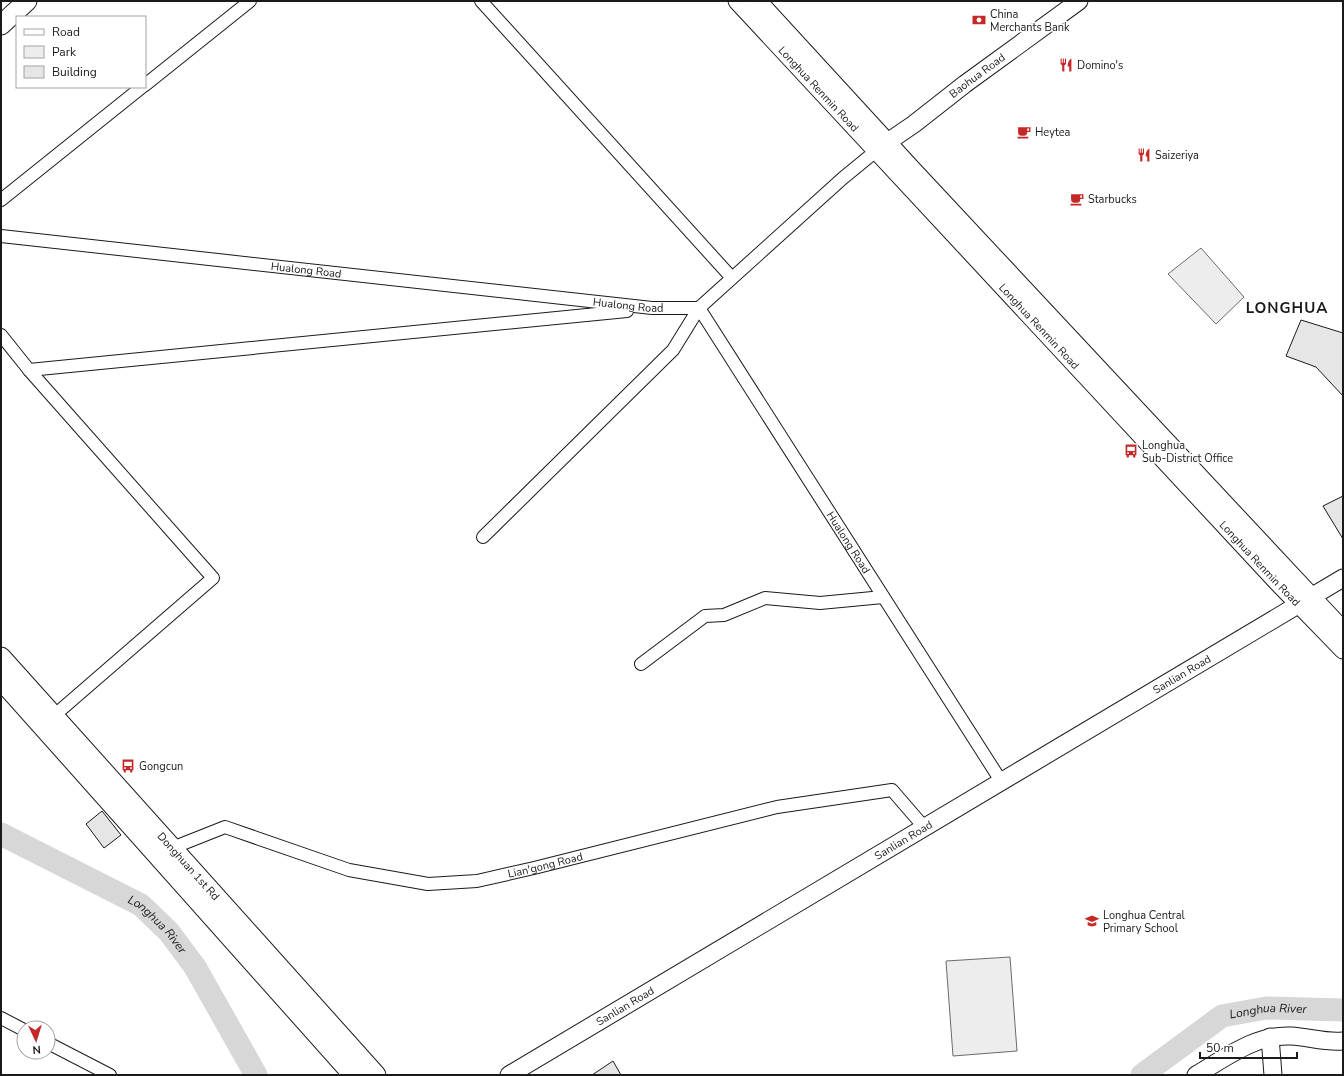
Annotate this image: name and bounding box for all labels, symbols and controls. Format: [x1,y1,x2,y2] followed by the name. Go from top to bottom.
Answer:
[990,7,1070,35] place label: China Merchants Bank
[971,12,987,28] bank icon: China Merchants Bank
[16,16,146,88] legend
[52,24,80,40] text: Road
[775,43,862,135] street label: Longhua Renmin Road
[52,44,77,60] text: Park
[946,50,1008,102] street label: Baohua Road
[1058,57,1074,73] restaurant icon: Domino's
[1077,58,1123,73] place label: Domino's
[52,64,97,80] text: Building
[1016,124,1032,140] cafe icon: Heytea
[1035,125,1071,140] place label: Heytea
[1136,147,1152,163] restaurant icon: Saizeriya
[1155,148,1199,163] place label: Saizeriya
[1069,191,1085,207] cafe icon: Starbucks
[1088,192,1137,207] place label: Starbucks
[270,259,342,282] street label: Hualong Road
[995,280,1083,373] street label: Longhua Renmin Road
[592,295,663,316] street label: Hualong Road
[1246,298,1328,318] district label: LONGHUA
[1142,438,1233,466] place label: Longhua Sub-District Office
[1123,443,1139,459] bus stop icon: Longhua Sub-District Office
[823,509,874,577] street label: Hualong Road
[1216,518,1303,610] street label: Longhua Renmin Road
[1150,651,1214,698] street label: Sanlian Road
[120,758,136,774] bus stop icon: Gongcun
[139,759,183,774] place label: Gongcun
[872,817,935,864] street label: Sanlian Road
[154,829,223,904] street label: Donghuan 1st Rd
[506,849,584,882] street label: Lian'gong Road
[125,892,191,957] water label: Longhua River
[1103,908,1185,936] place label: Longhua Central Primary School
[1084,913,1100,929] school or university icon: Longhua Central Primary School
[593,983,657,1029] street label: Sanlian Road
[1228,1000,1308,1022] water label: Longhua River
[16,1020,56,1060] north arrow
[1200,1034,1297,1060] scale bar
[1206,1040,1234,1056] text: 50 m
[32,1042,41,1057] text: N

